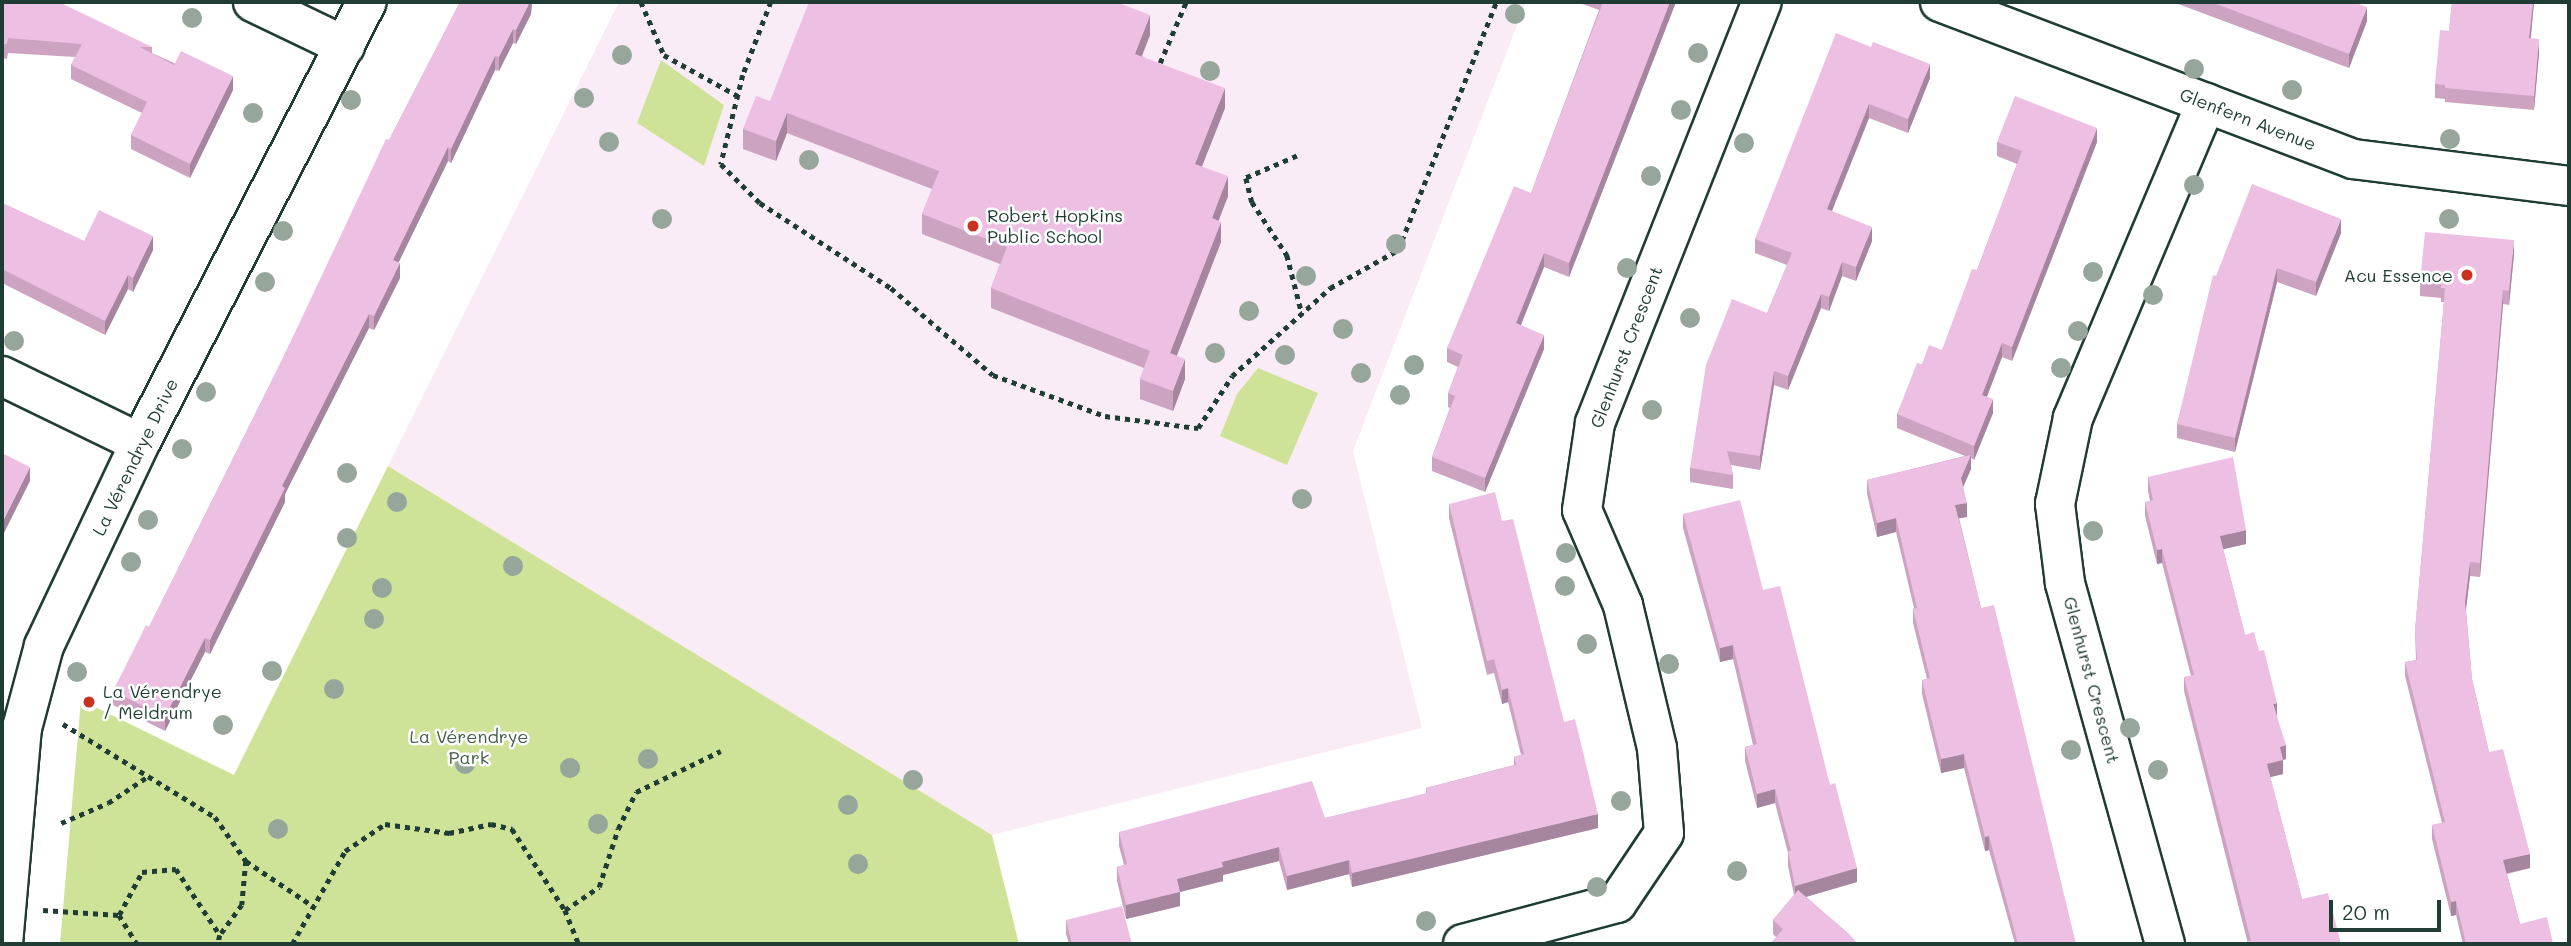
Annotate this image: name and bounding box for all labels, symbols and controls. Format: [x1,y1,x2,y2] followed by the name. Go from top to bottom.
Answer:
[2177,83,2319,155] street label: Glenfern Avenue
[987,205,1123,248] place label: Robert Hopkins Public School
[965,218,981,234] marker: Robert Hopkins Public School
[1585,263,1667,431] street label: Glenhurst Crescent
[2344,264,2453,286] place label: Acu Essence
[2459,267,2475,283] marker: Acu Essence
[88,375,182,539] street label: La Vérendrye Drive
[2059,594,2125,766] street label: Glenhurst Crescent
[103,681,222,724] place label: La Vérendrye / Meldrum
[81,694,97,710] marker: La Vérendrye / Meldrum
[410,726,528,768] park label: La Vérendrye Park
[2333,886,2445,930] scale bar
[2342,898,2390,925] text: 20 m

